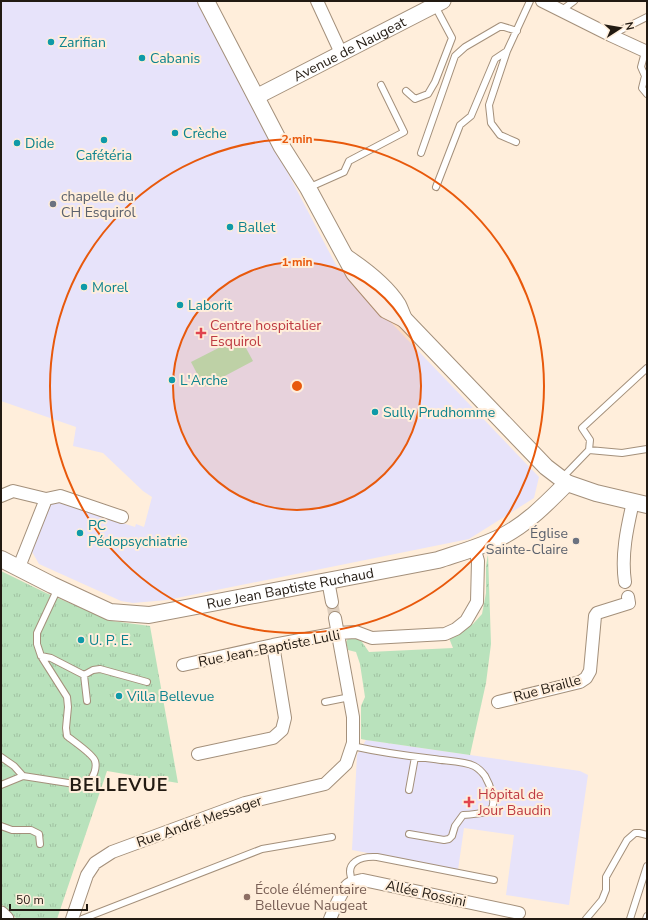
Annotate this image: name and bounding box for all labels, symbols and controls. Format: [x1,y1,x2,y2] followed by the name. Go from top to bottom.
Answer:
[600,8,640,48] north arrow
[290,13,409,86] street label: Avenue de Naugeat
[621,20,637,32] text: N
[59,33,106,52] place label: Zarifian
[46,37,56,47] marker: Zarifian
[150,49,200,68] place label: Cabanis
[137,53,147,63] marker: Cabanis
[183,124,227,143] place label: Crèche
[170,128,180,138] marker: Crèche
[281,131,313,147] text: 2 min
[25,134,54,153] place label: Dide
[99,135,109,145] marker: Cafétéria
[12,138,22,148] marker: Dide
[76,146,132,165] place label: Cafétéria
[61,187,136,222] place label: chapelle du CH Esquirol
[48,199,58,209] marker: chapelle du CH Esquirol
[238,218,276,237] place label: Ballet
[225,222,235,232] marker: Ballet
[281,254,313,270] text: 1 min
[92,278,129,297] place label: Morel
[79,282,89,292] marker: Morel
[188,296,232,315] place label: Laborit
[175,300,185,310] marker: Laborit
[210,316,321,351] place label: Centre hospitalier Esquirol
[195,327,207,339] marker: Centre hospitalier Esquirol
[180,371,228,390] place label: L'Arche
[167,375,177,385] marker: L'Arche
[290,379,304,393] centre of rings
[383,403,495,422] place label: Sully Prudhomme
[370,407,380,417] marker: Sully Prudhomme
[88,516,188,551] place label: PC Pédopsychiatrie
[486,524,568,559] place label: Église Sainte-Claire
[75,528,85,538] marker: PC Pédopsychiatrie
[571,536,581,546] marker: Église Sainte-Claire
[205,563,376,614] street label: Rue Jean Baptiste Ruchaud
[197,625,342,672] street label: Rue Jean-Baptiste Lulli
[89,631,132,650] place label: U. P. E.
[76,635,86,645] marker: U. P. E.
[511,670,583,707] street label: Rue Braille
[126,687,214,706] place label: Villa Bellevue
[114,691,124,701] marker: Villa Bellevue
[70,773,168,797] district label: BELLEVUE
[477,785,551,820] place label: Hôpital de Jour Baudin
[134,791,264,852] street label: Rue André Messager
[463,796,475,808] marker: Hôpital de Jour Baudin
[384,876,468,911] street label: Allée Rossini
[255,880,367,915] place label: École élémentaire Bellevue Naugeat
[10,886,87,912] scale bar
[16,892,44,908] text: 50 m
[242,892,252,902] marker: École élémentaire Bellevue Naugeat

